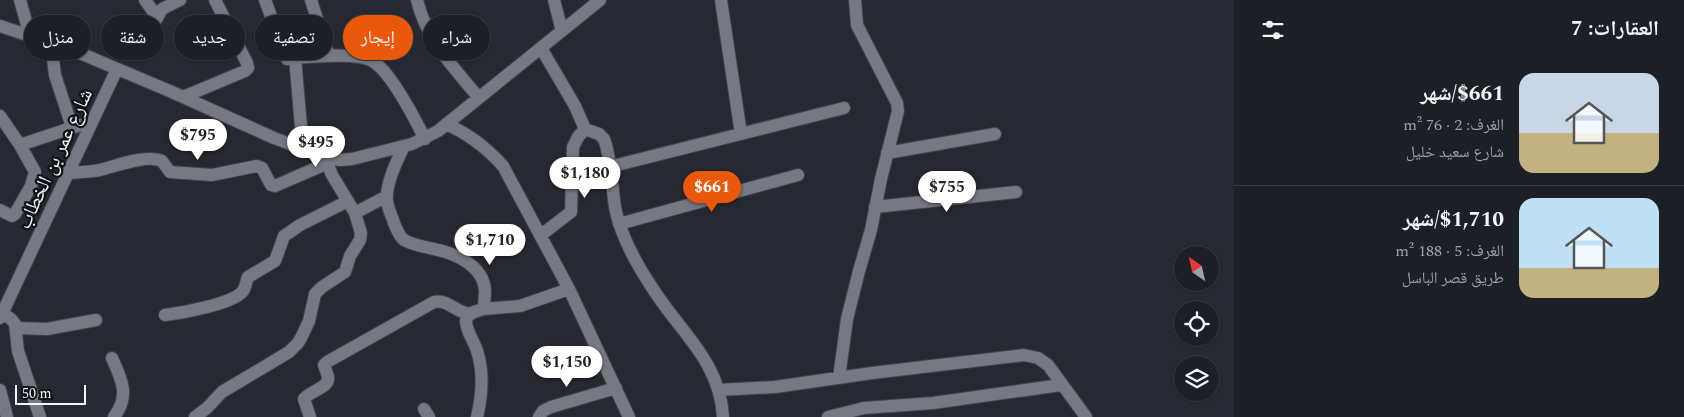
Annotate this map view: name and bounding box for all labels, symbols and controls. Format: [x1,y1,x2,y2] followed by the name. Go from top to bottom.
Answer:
[1571,13,1659,45] text: العقارات: 7
[24,15,91,60] chip: منزل
[101,15,164,60] chip: شقة
[174,15,245,60] chip: جديد
[255,15,333,60] chip: تصفية
[343,15,413,60] chip: إيجار
[423,15,490,60] chip: شراء
[1259,16,1287,44] icon: filters
[1420,78,1504,110] text: $661/شهر
[9,84,101,234] street label: شارع عمر بن الخطاب
[1559,93,1619,153] icon: home
[1403,113,1504,137] text: الغرف: 2 · 76 m²
[168,119,228,161] pin: $795
[180,123,216,147] text: $795
[286,126,346,168] pin: $495
[298,130,334,154] text: $495
[1406,140,1504,164] text: شارع سعيد خليل
[544,156,626,199] pin: $1,180
[560,161,610,185] text: $1,180
[682,170,742,213] pin: $661
[917,170,977,213] pin: $755
[694,175,730,199] text: $661
[929,175,965,199] text: $755
[1403,204,1504,236] text: $1,710/شهر
[1559,218,1619,278] icon: home
[449,224,531,266] pin: $1,710
[465,228,515,252] text: $1,710
[1395,239,1504,263] text: الغرف: 5 · 188 m²
[1174,246,1219,291] north arrow
[1174,246,1219,401] map controls
[1402,266,1504,290] text: طريق قصر الباسل
[1174,301,1219,346] button: locate
[526,346,608,388] pin: $1,150
[542,350,592,374] text: $1,150
[1174,356,1219,401] button: layers
[15,382,86,405] scale bar
[22,383,52,404] text: 50 m

